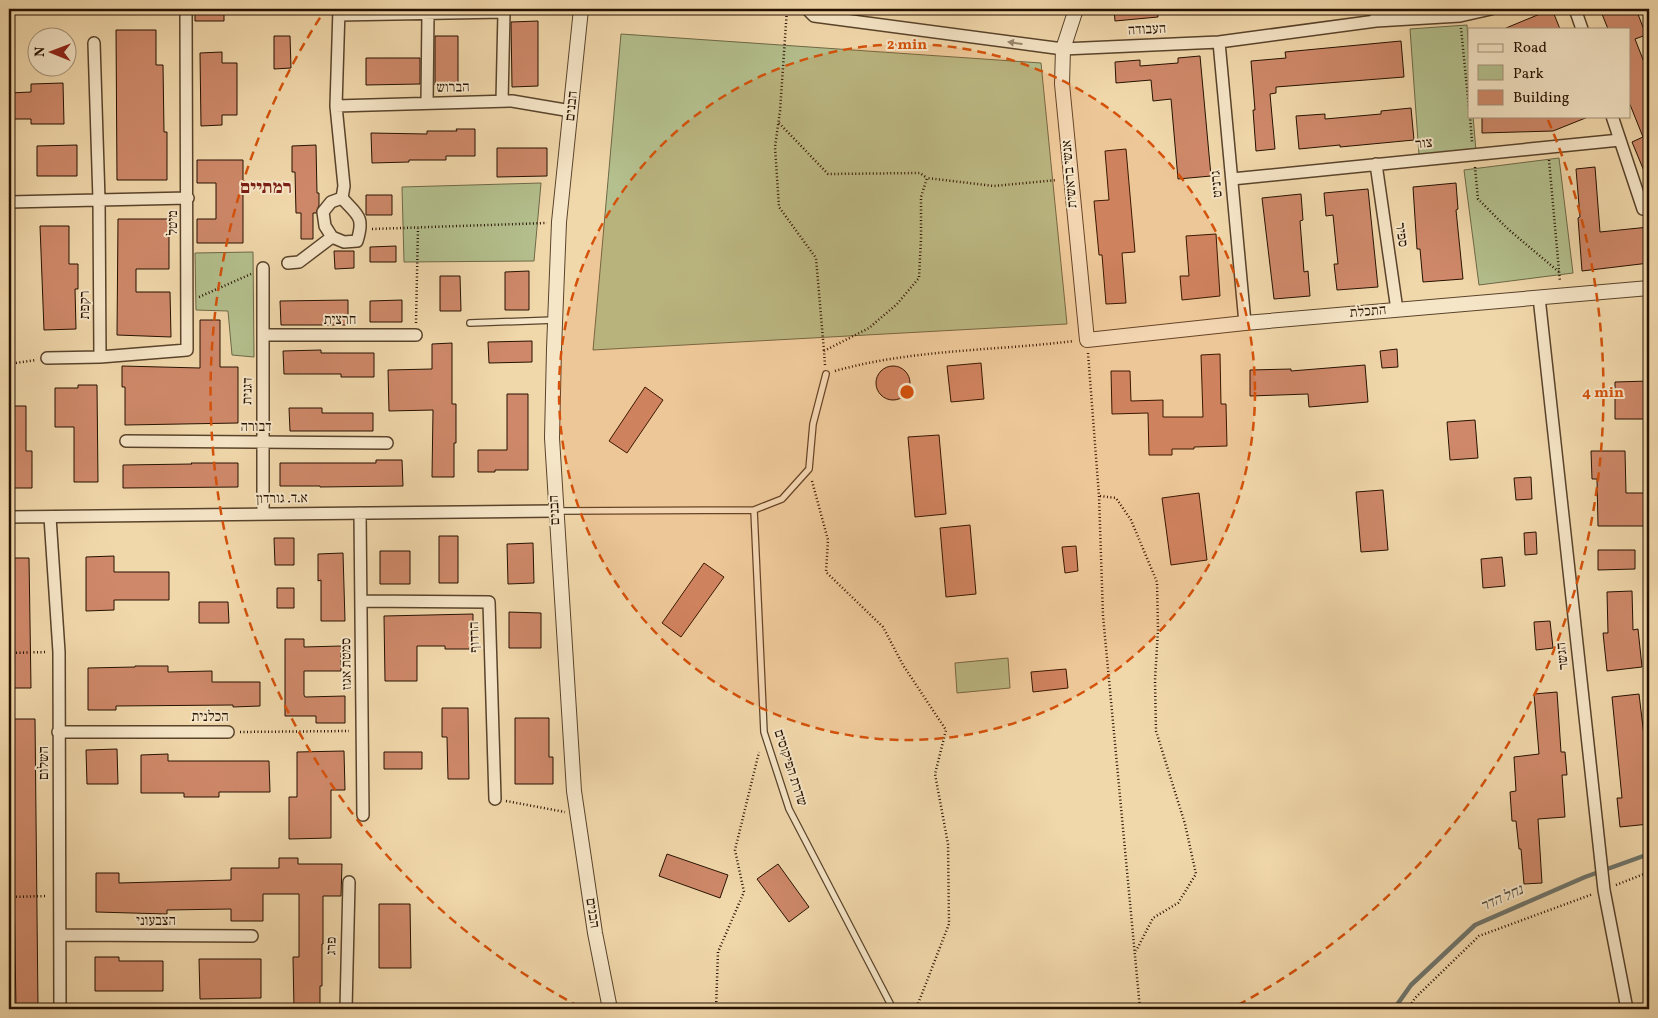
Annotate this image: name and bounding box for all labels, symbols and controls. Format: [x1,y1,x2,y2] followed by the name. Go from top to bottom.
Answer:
[1127,20,1167,40] street label: העבודה
[28,28,78,78] north arrow
[1468,28,1630,118] legend
[887,35,927,56] text: 2 min
[1513,38,1547,59] text: Road
[1007,39,1023,47] one-way arrow
[31,47,50,57] text: N
[1513,64,1544,85] text: Park
[436,78,470,98] street label: הברוש
[1513,88,1570,109] text: Building
[561,90,583,122] street label: הבנים
[1414,134,1434,154] street label: צור
[1058,139,1082,209] street label: אנשי בראשית
[1206,169,1228,198] street label: גרניט
[240,175,292,201] district label: רמתיים
[164,210,183,236] street label: מיטל
[1390,222,1412,248] street label: ספיר
[76,291,95,319] street label: רקפת
[1349,301,1387,323] street label: התכלת
[324,311,356,330] street label: חרצית
[238,377,258,405] street label: דגנית
[898,383,916,401] centre of rings
[1582,383,1624,404] text: 4 min
[240,418,272,437] street label: דבורה
[256,489,308,509] street label: א.ד. גורדון
[545,494,565,526] street label: הבנים
[465,621,485,653] street label: הרדוף
[337,638,357,690] street label: סמטת אגוז
[1552,641,1574,671] street label: הגשר
[191,708,229,727] street label: הכלנית
[769,727,811,809] street label: שדרת הפיקוסים
[35,746,54,780] street label: השלום
[1477,880,1528,918] water label: נחל הדר
[580,897,604,929] street label: הבנים
[136,912,176,931] street label: הצבעוני
[322,937,342,955] street label: פרג

